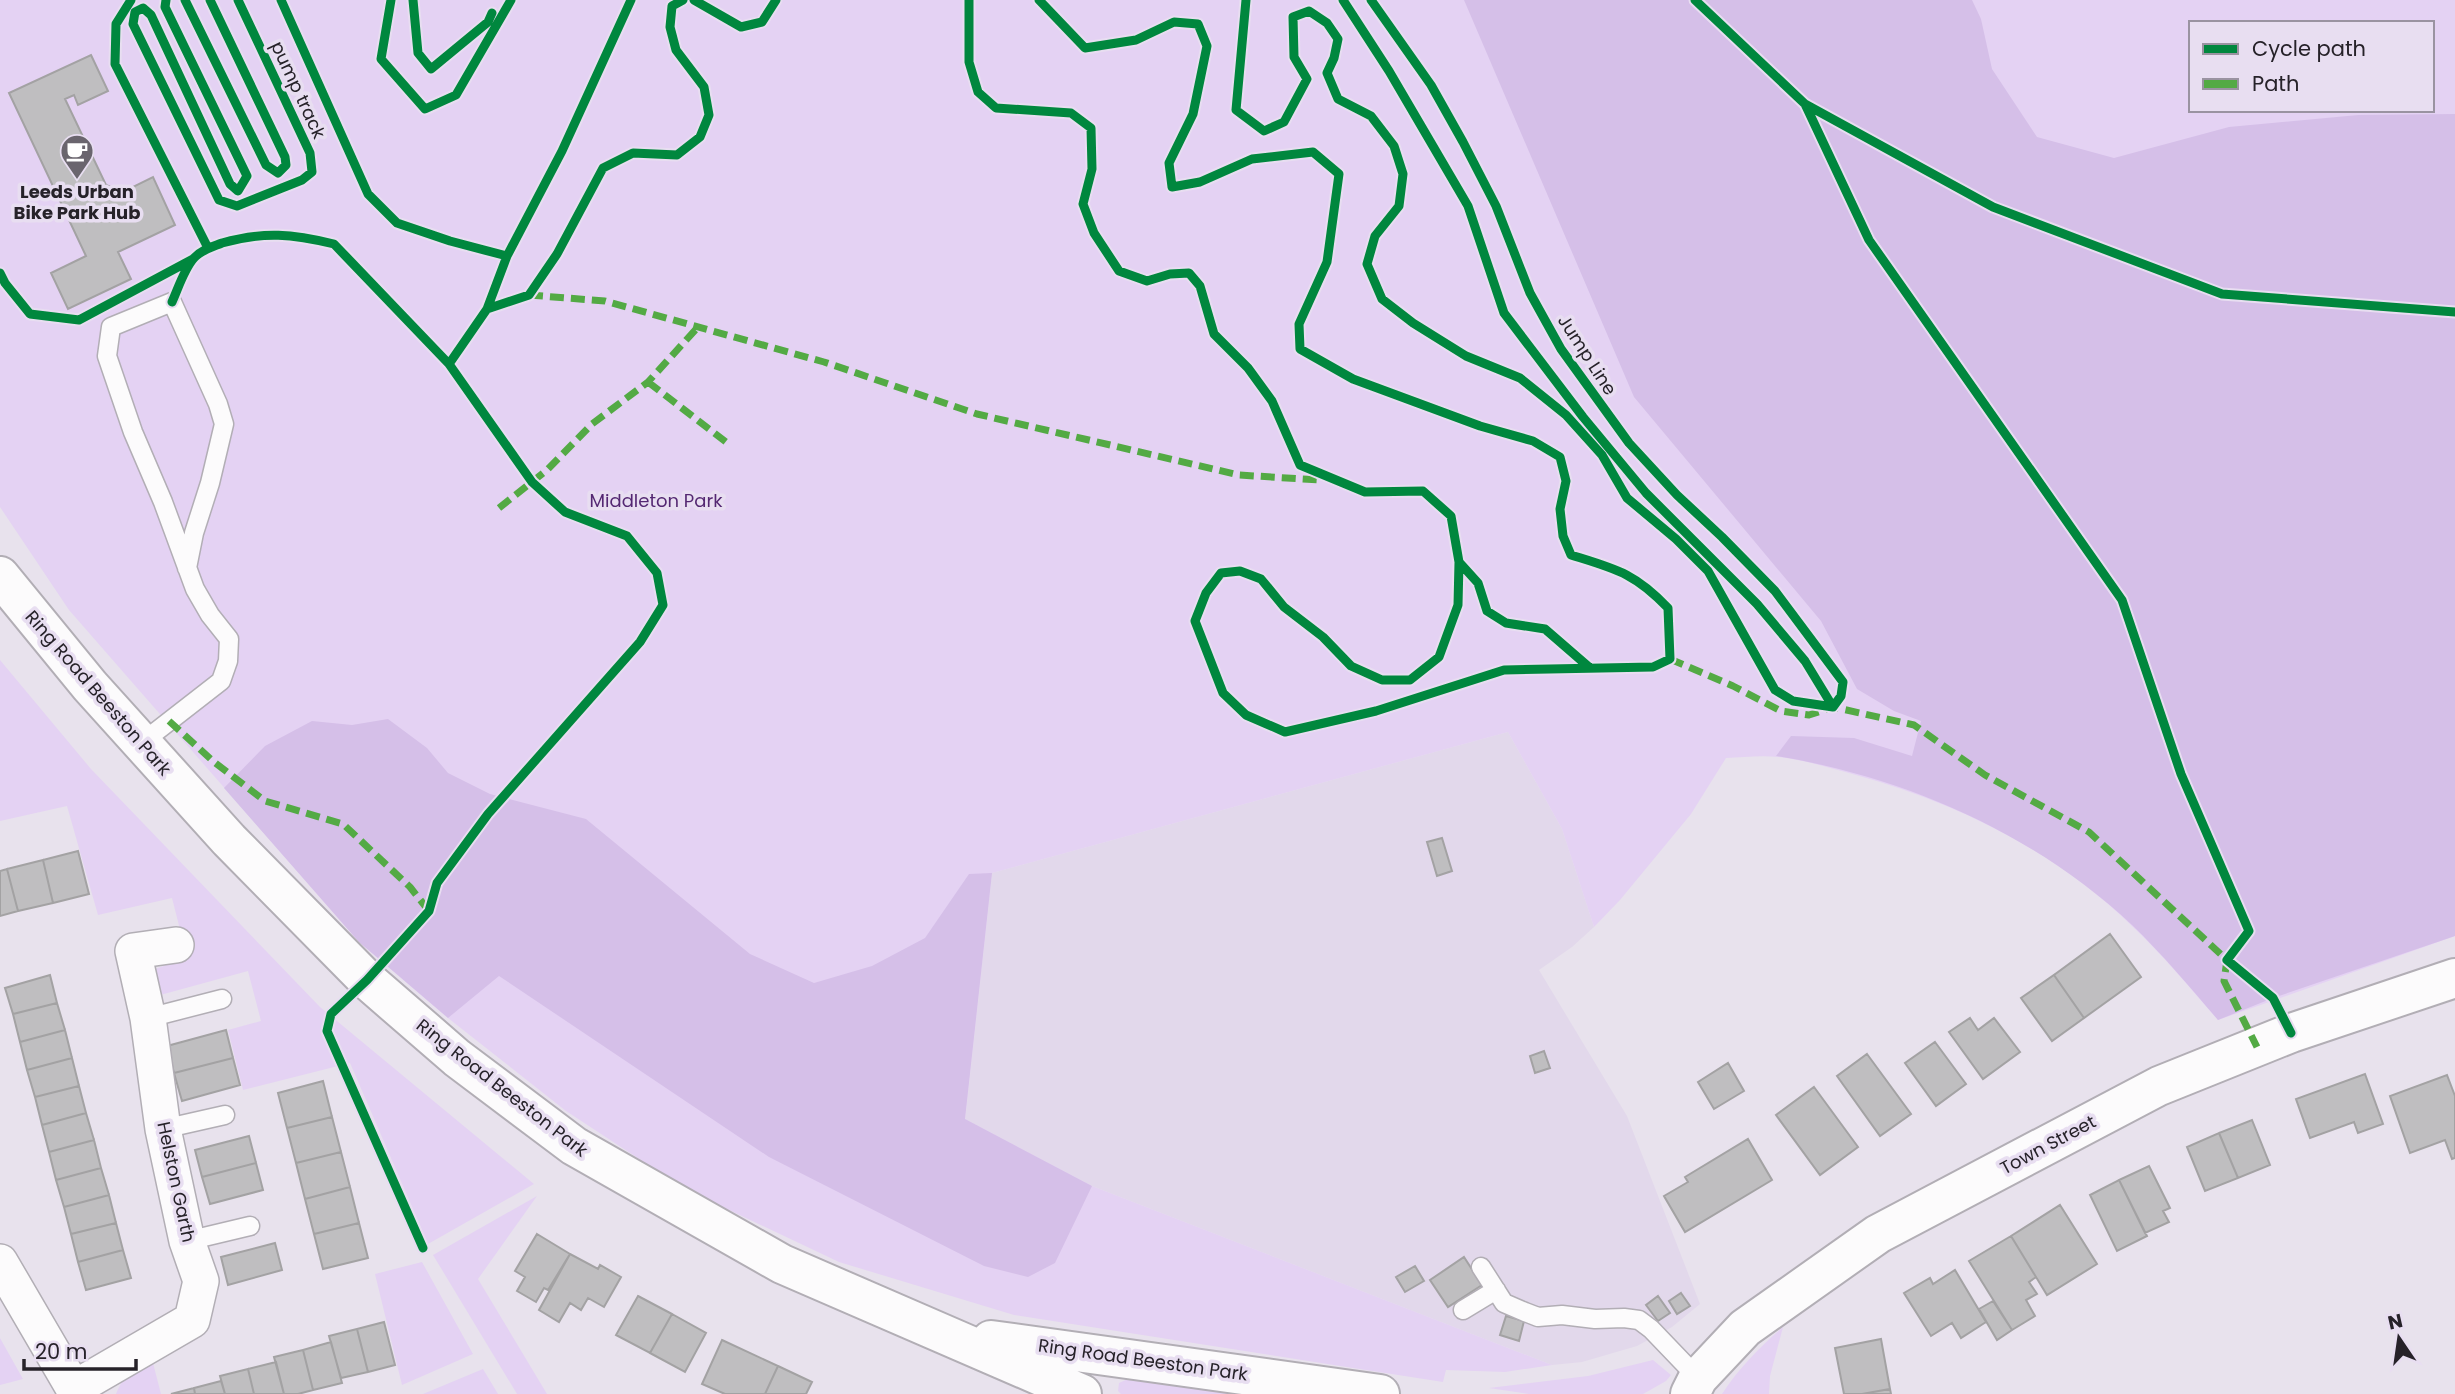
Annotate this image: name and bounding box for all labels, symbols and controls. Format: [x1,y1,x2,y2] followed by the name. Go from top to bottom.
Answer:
[2189,21,2434,112] legend
[2252,34,2366,63] text: Cycle path
[265,37,332,143] street label: pump track
[2252,69,2299,98] text: Path
[58,132,96,181] cafe icon: Leeds Urban Bike Park Hub
[14,179,140,225] place label: Leeds Urban Bike Park Hub
[1552,310,1623,400] street label: Jump Line
[590,488,723,513] park label: Middleton Park
[20,605,178,781] street label: Ring Road Beeston Park
[411,1013,594,1163] street label: Ring Road Beeston Park
[1996,1109,2100,1180] street label: Town Street
[151,1119,201,1245] street label: Helston Garth
[2364,1303,2434,1373] north arrow
[2385,1307,2405,1337] text: N
[24,1328,136,1372] scale bar
[1037,1332,1250,1387] street label: Ring Road Beeston Park
[35,1337,88,1366] text: 20 m

